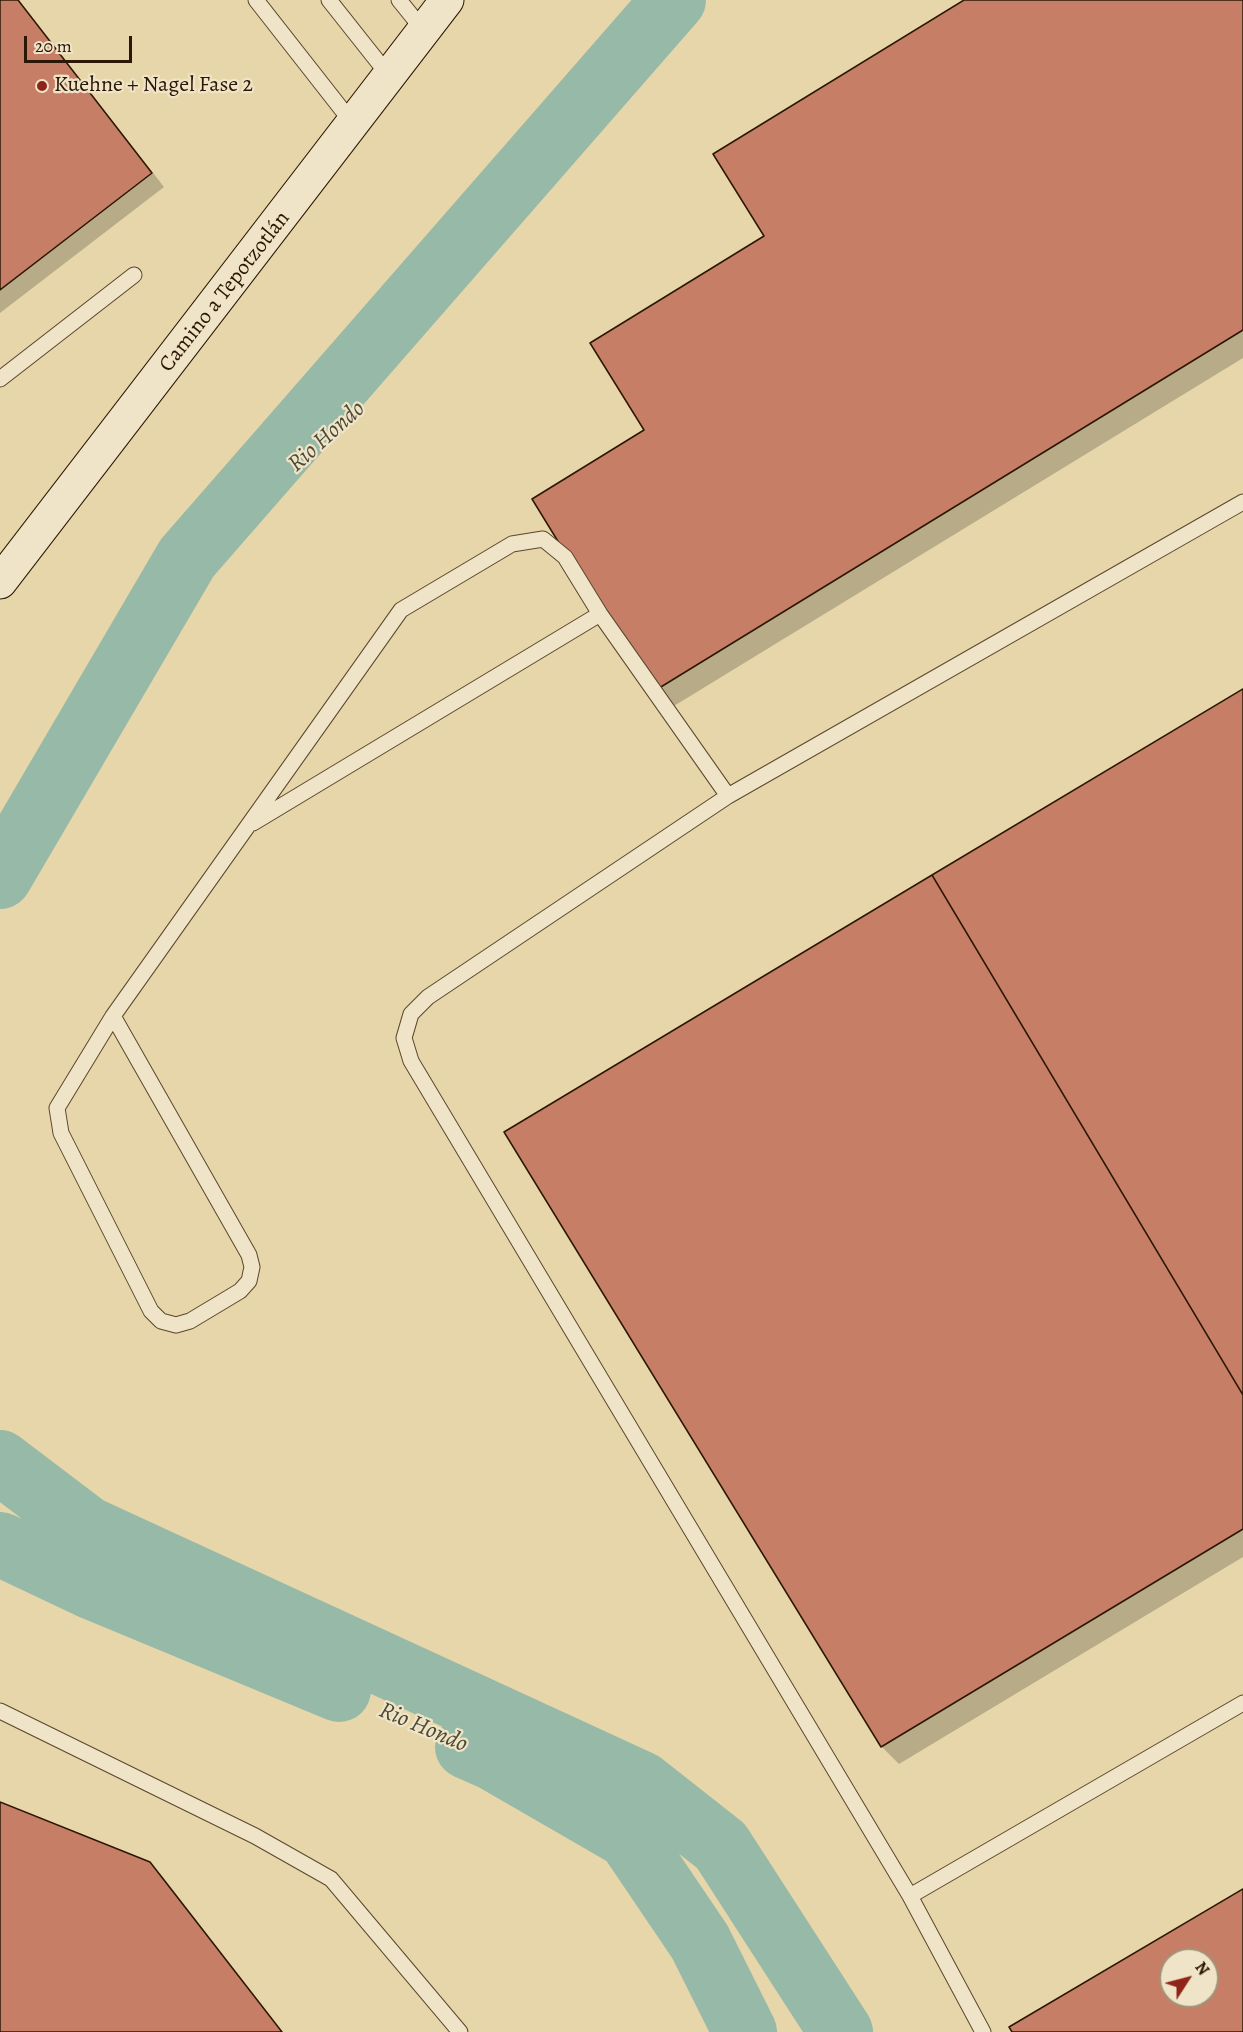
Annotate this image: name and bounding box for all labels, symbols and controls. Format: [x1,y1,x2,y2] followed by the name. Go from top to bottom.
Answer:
[27,24,135,62] scale bar
[35,34,72,58] text: 20 m
[54,73,253,99] place label: Kuehne + Nagel Fase 2
[35,79,49,93] marker: Kuehne + Nagel Fase 2
[154,206,296,378] street label: Camino a Tepotzotlán
[283,395,371,479] water label: Rio Hondo
[374,1697,472,1759] water label: Rio Hondo
[1159,1948,1219,2008] north arrow
[1190,1957,1214,1980] text: N

